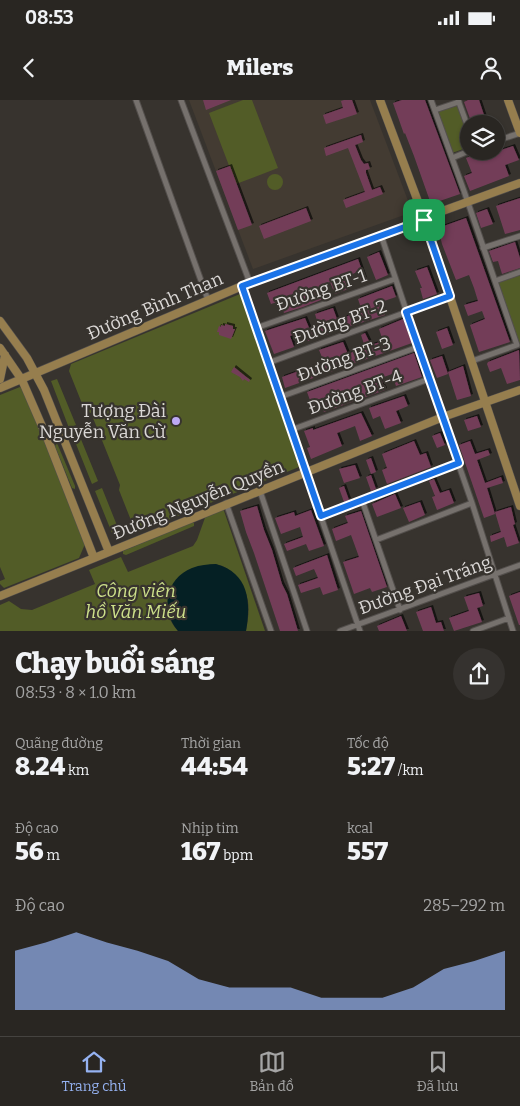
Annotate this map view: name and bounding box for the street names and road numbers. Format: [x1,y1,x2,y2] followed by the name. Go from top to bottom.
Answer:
[273,264,370,316] street label: Đường BT-1
[84,267,227,344] street label: Đường Bình Than
[290,295,390,349] street label: Đường BT-2
[294,332,394,386] street label: Đường BT-3
[305,365,406,419] street label: Đường BT-4
[109,455,288,544] street label: Đường Nguyễn Quyền
[356,551,494,619] street label: Đường Đại Tráng

